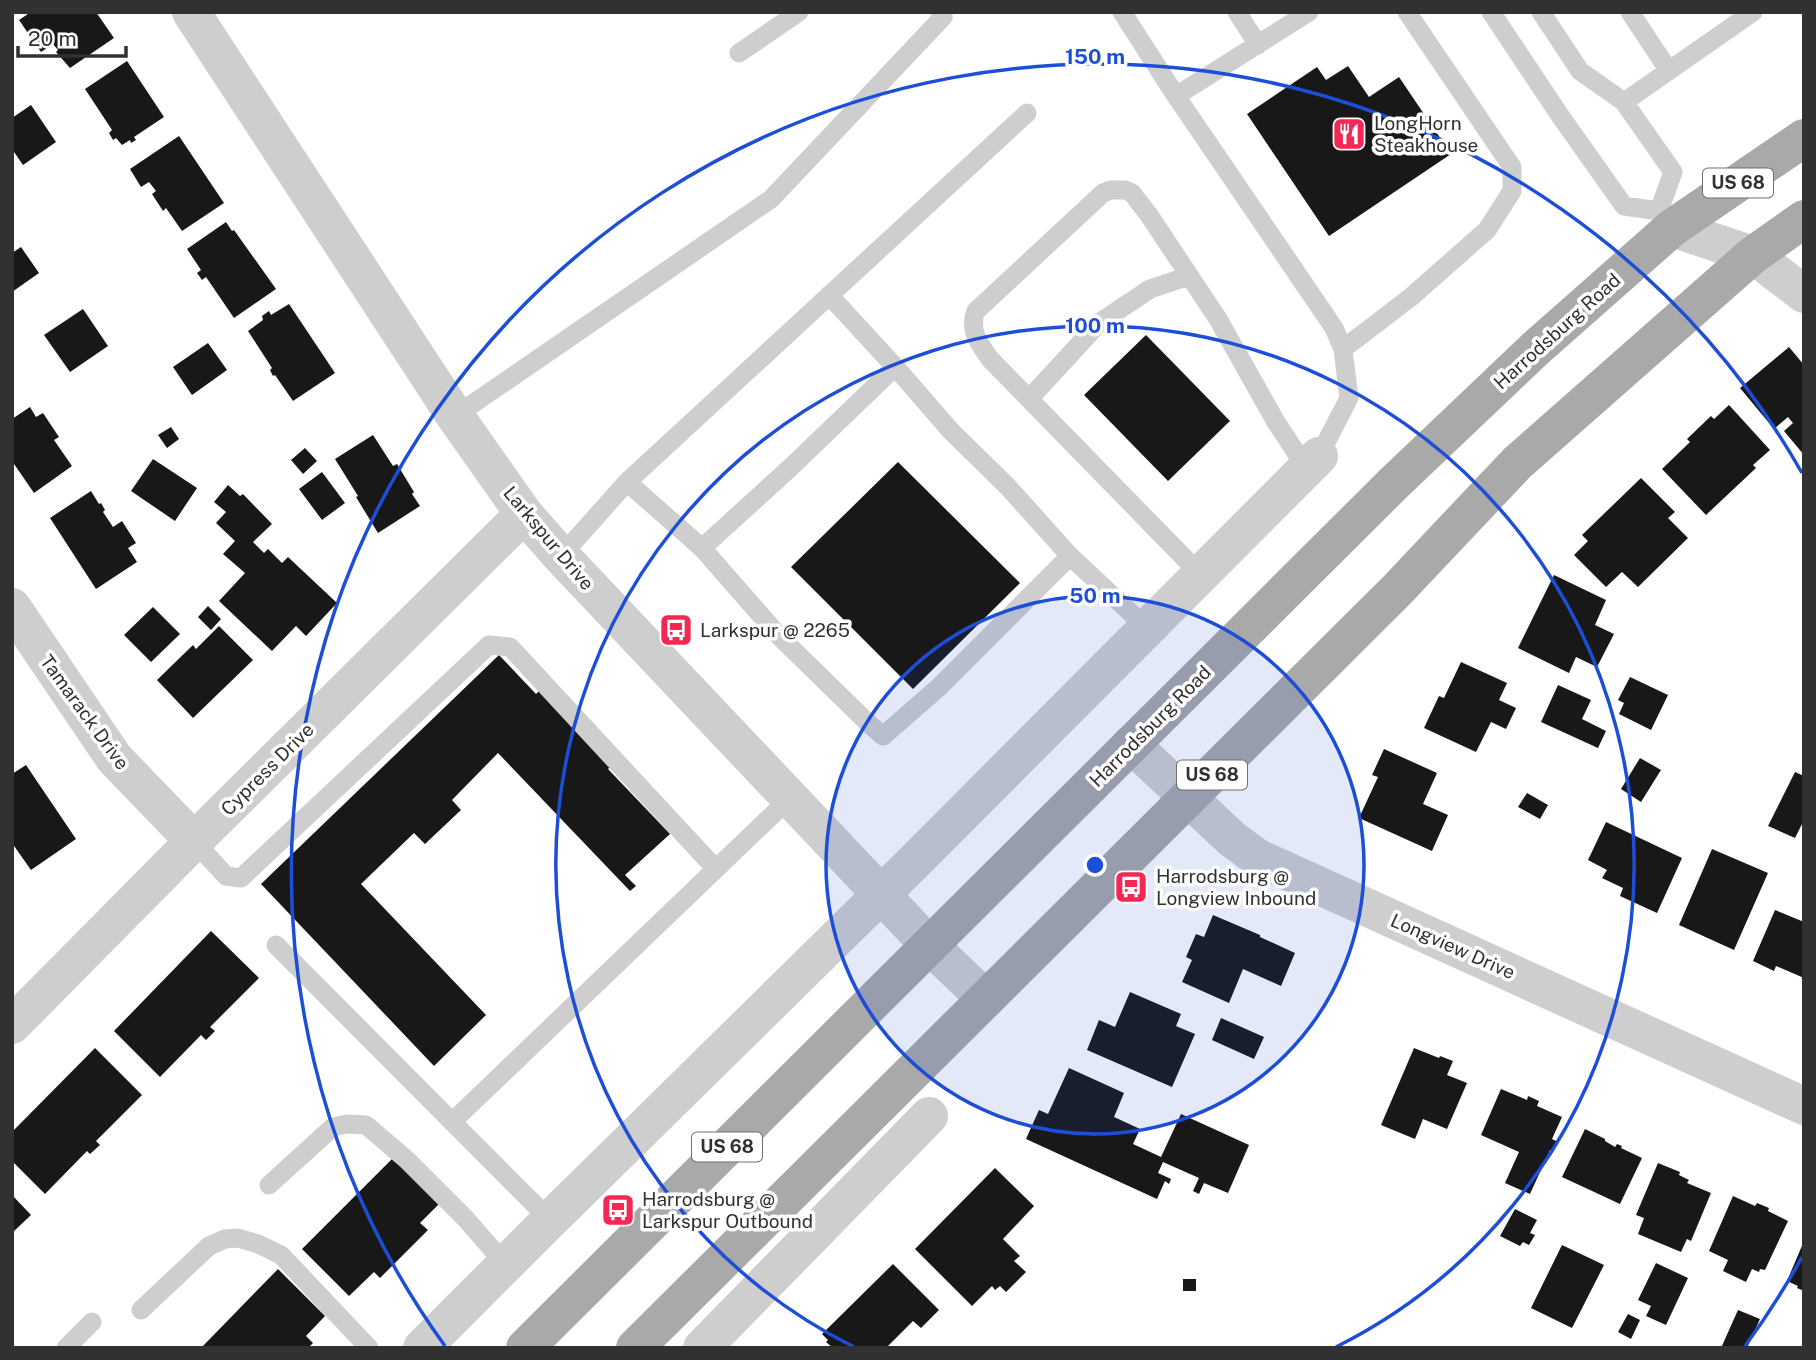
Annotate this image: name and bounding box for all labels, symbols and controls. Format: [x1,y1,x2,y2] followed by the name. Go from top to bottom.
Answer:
[18,14,126,58] scale bar
[28,26,77,51] text: 20 m
[1065,44,1125,69] text: 150 m
[1374,112,1478,156] place label: LongHorn Steakhouse
[1330,115,1368,153] restaurant icon: LongHorn Steakhouse
[1703,168,1773,198] road number: US 68
[1489,268,1625,394] street label: Harrodsburg Road
[1065,313,1125,338] text: 100 m
[499,482,599,594] street label: Larkspur Drive
[1069,583,1121,608] text: 50 m
[657,611,695,649] bus stop icon: Larkspur @ 2265
[700,619,850,641] place label: Larkspur @ 2265
[36,650,134,774] street label: Tamarack Drive
[1085,661,1215,791] street label: Harrodsburg Road
[216,718,318,820] street label: Cypress Drive
[1177,760,1247,790] road number: US 68
[1083,853,1107,877] centre of rings
[1156,865,1316,909] place label: Harrodsburg @ Longview Inbound
[1112,868,1150,906] bus stop icon: Harrodsburg @ Longview Inbound
[1387,909,1519,983] street label: Longview Drive
[692,1132,762,1162] road number: US 68
[642,1188,813,1232] place label: Harrodsburg @ Larkspur Outbound
[599,1191,637,1229] bus stop icon: Harrodsburg @ Larkspur Outbound

